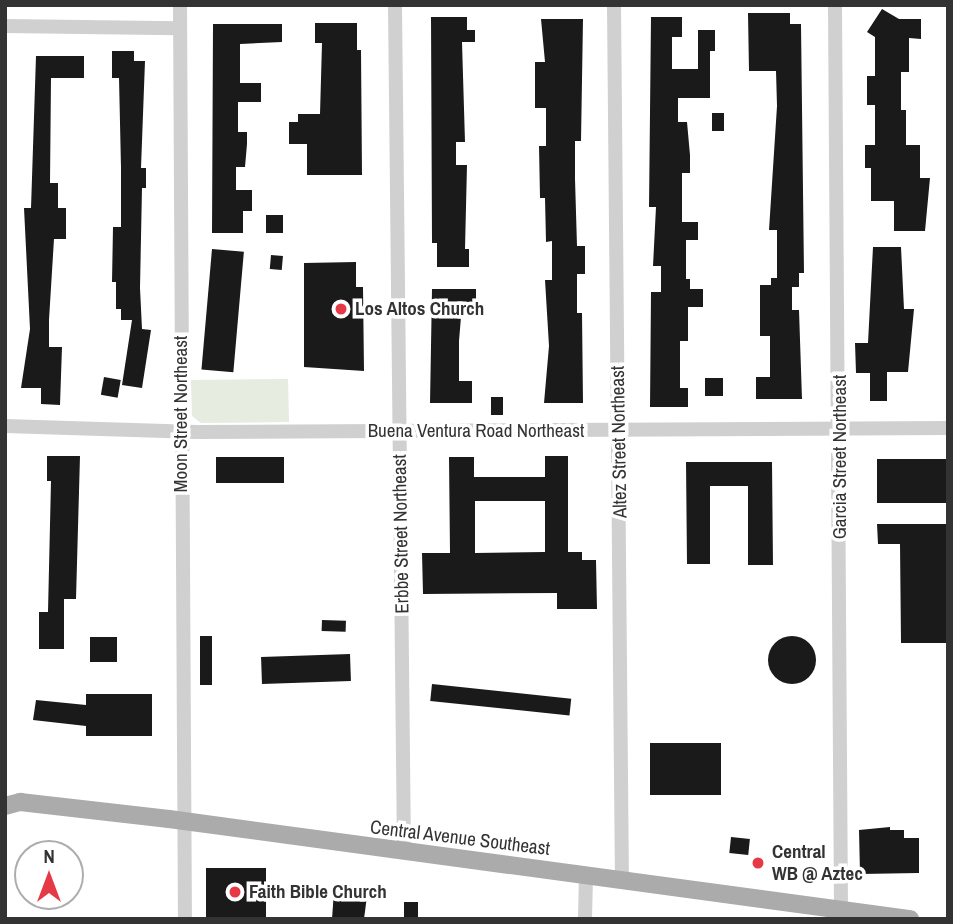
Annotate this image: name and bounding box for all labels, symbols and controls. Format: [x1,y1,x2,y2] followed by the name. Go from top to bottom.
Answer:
[355,298,485,320] place label: Los Altos Church
[333,301,349,317] marker: Los Altos Church
[170,336,192,492] street label: Moon Street Northeast
[606,366,632,518] street label: Altez Street Northeast
[829,375,851,539] street label: Garcia Street Northeast
[368,420,584,442] street label: Buena Ventura Road Northeast
[388,454,414,614] street label: Erbbe Street Northeast
[368,816,552,860] street label: Central Avenue Southeast
[14,840,84,910] north arrow
[772,841,863,885] place label: Central WB @ Aztec
[43,843,55,869] text: N
[750,855,766,871] marker: Central WB @ Aztec
[249,881,387,903] place label: Faith Bible Church
[227,884,243,900] marker: Faith Bible Church

